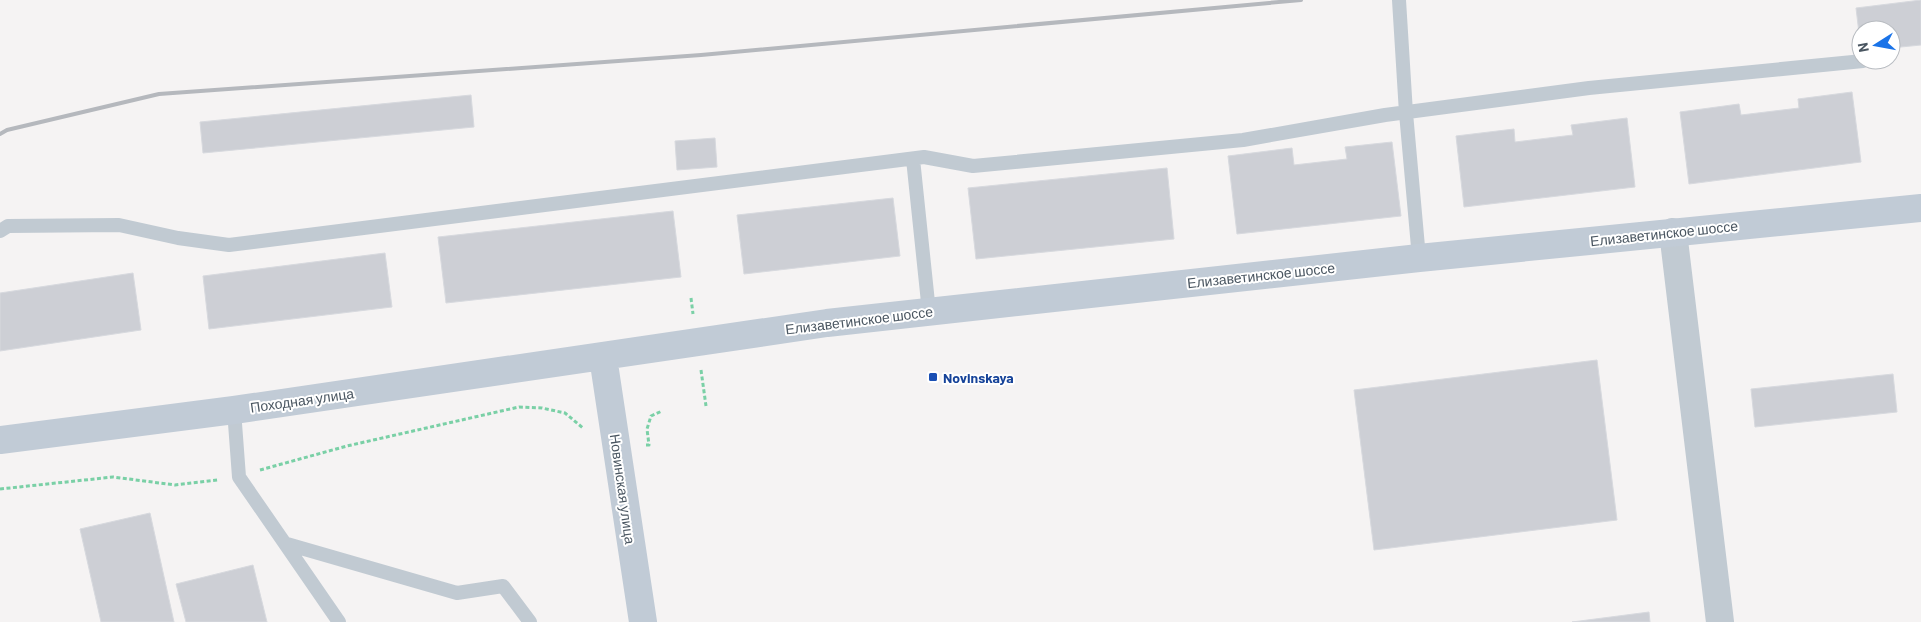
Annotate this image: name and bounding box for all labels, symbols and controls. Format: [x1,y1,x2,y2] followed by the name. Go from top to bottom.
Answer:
[1851,20,1901,70] north arrow
[1854,41,1872,54] text: N
[1589,217,1739,249] street label: Елизаветинское шоссе
[1186,259,1336,291] street label: Елизаветинское шоссе
[784,302,934,337] street label: Елизаветинское шоссе
[943,369,1014,386] place label: Novinskaya
[927,371,939,383] marker: Novinskaya
[249,384,355,416] street label: Походная улица
[607,433,639,545] street label: Новинская улица

